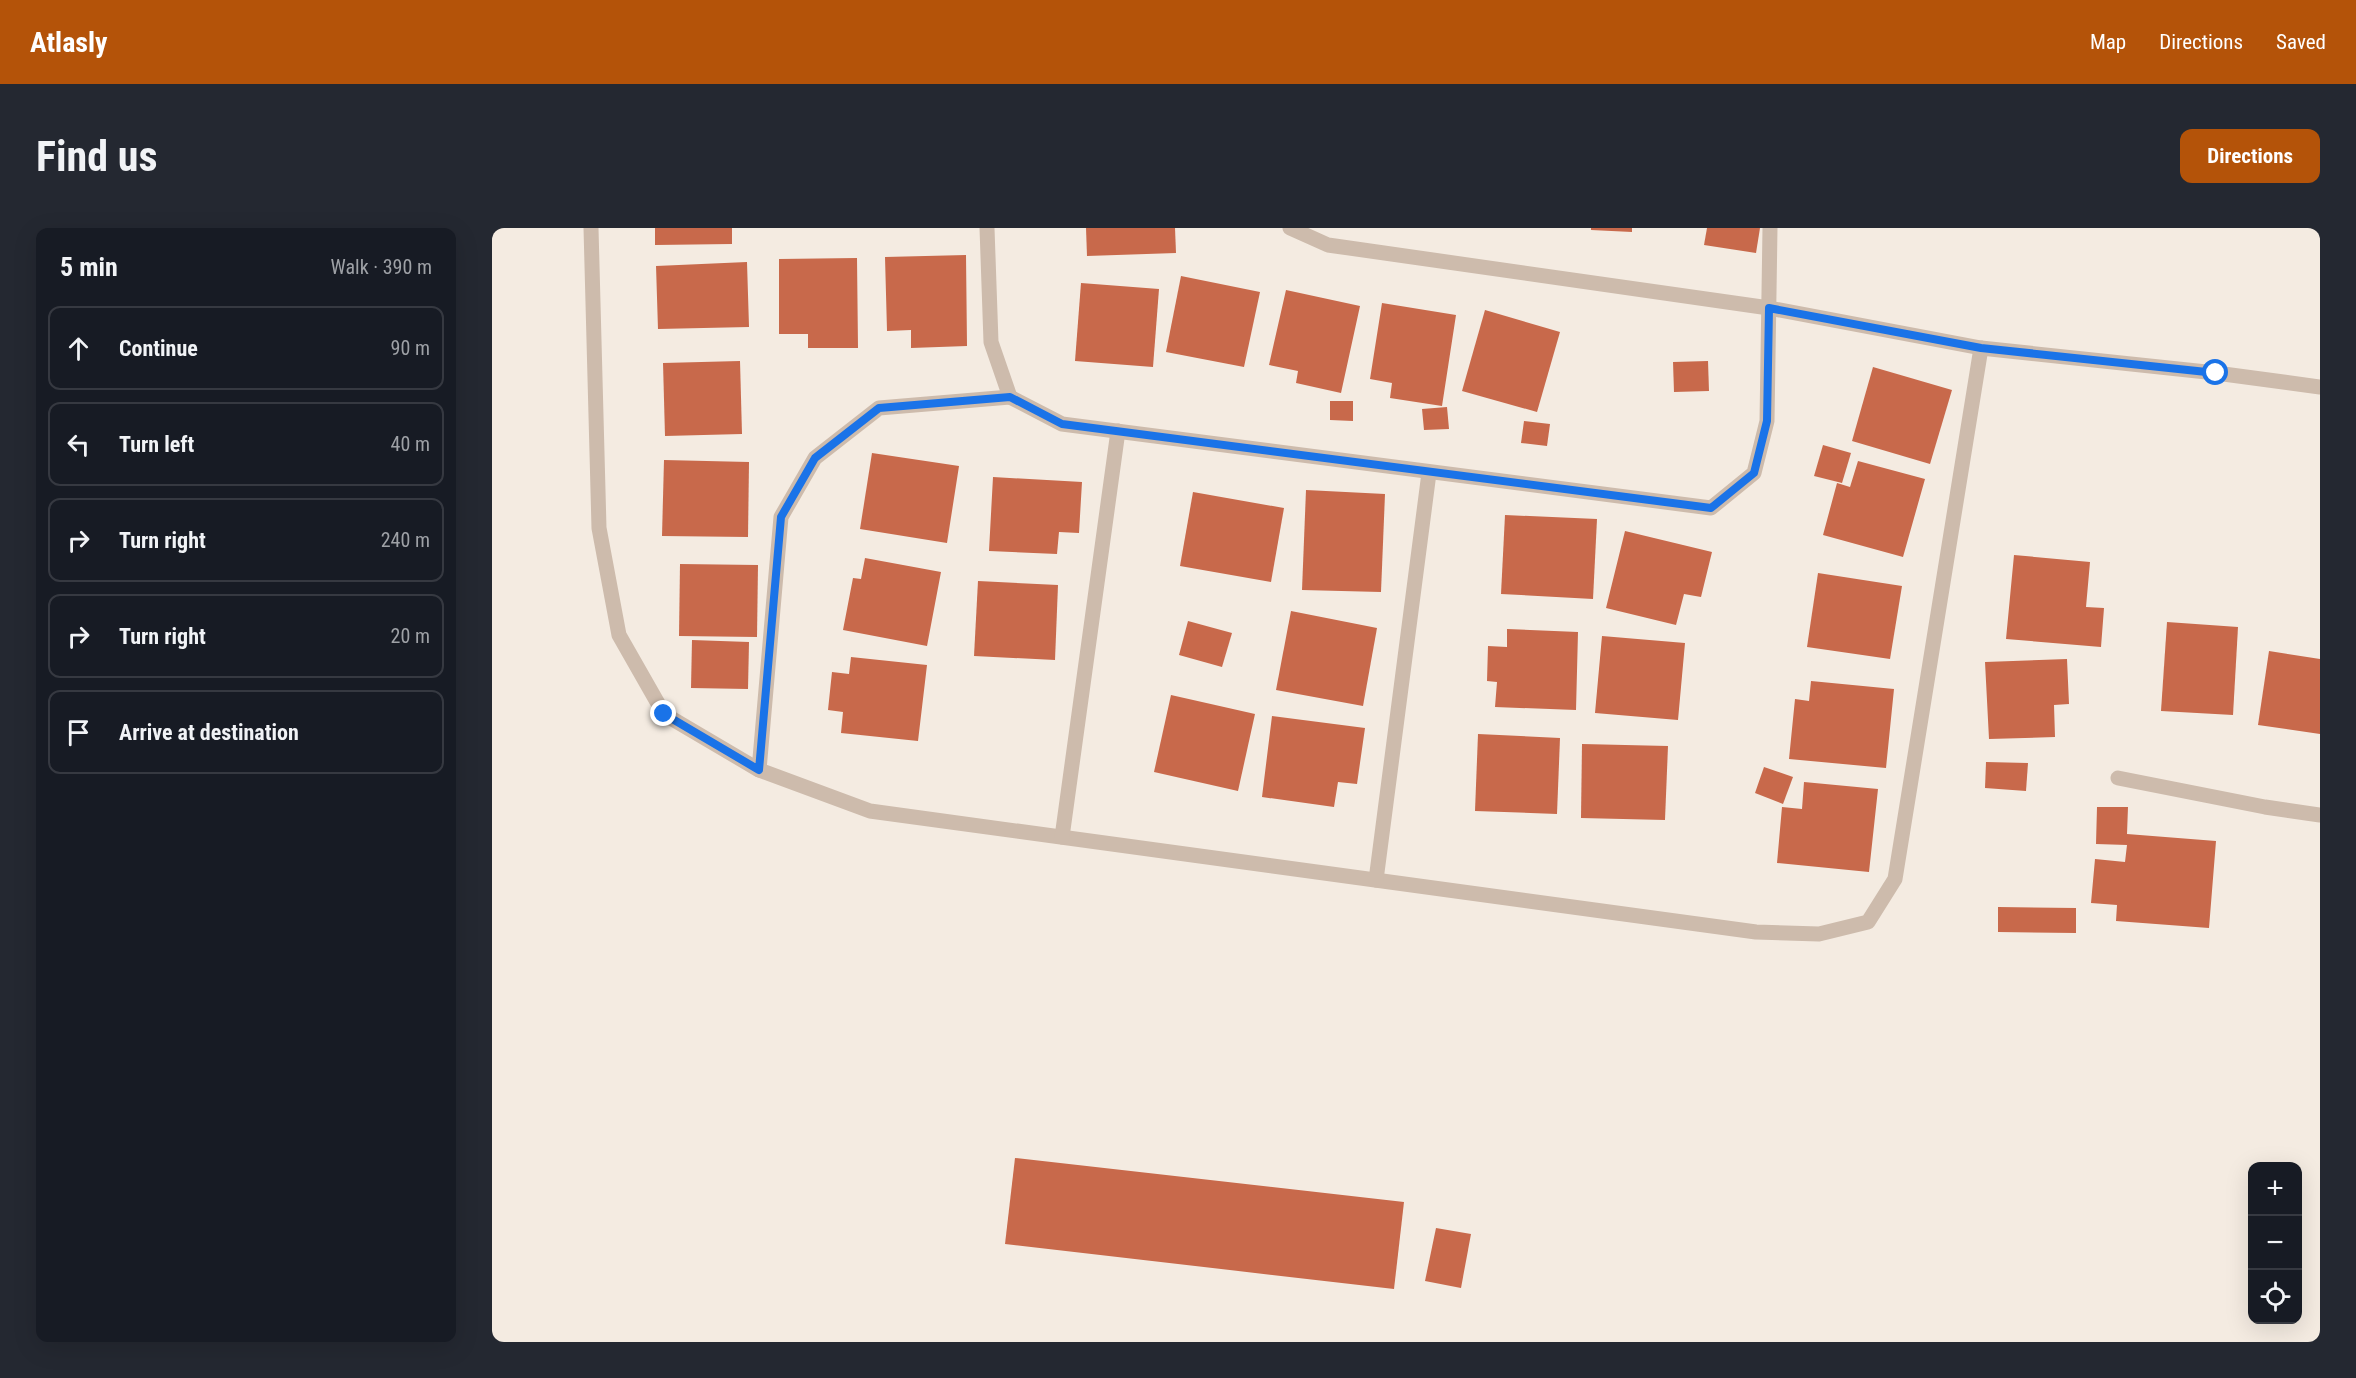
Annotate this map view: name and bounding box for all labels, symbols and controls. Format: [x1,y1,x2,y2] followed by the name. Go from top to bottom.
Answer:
[30,26,108,59] text: Atlasly
[2090,30,2126,54] text: Map
[2159,30,2243,54] text: Directions
[2276,30,2326,54] text: Saved
[2180,129,2320,183] button: Directions
[36,132,157,181] text: Find us
[60,252,118,282] text: 5 min
[331,255,432,279] text: Walk · 390 m
[62,332,95,365] icon: ahead
[119,336,198,361] text: Continue
[391,336,430,360] text: 90 m
[2202,359,2228,385] route start
[62,428,95,461] icon: left
[119,432,194,457] text: Turn left
[391,432,430,456] text: 40 m
[62,524,95,557] icon: right
[119,528,206,553] text: Turn right
[381,528,430,552] text: 240 m
[62,620,95,653] icon: right
[119,624,206,649] text: Turn right
[391,624,430,648] text: 20 m
[650,700,676,726] route end
[62,716,95,749] icon: arrive
[119,720,299,745] text: Arrive at destination
[2248,1162,2302,1324] map controls
[2248,1162,2302,1216] button: +
[2248,1216,2302,1270] button: −
[2248,1270,2302,1324] button: locate

